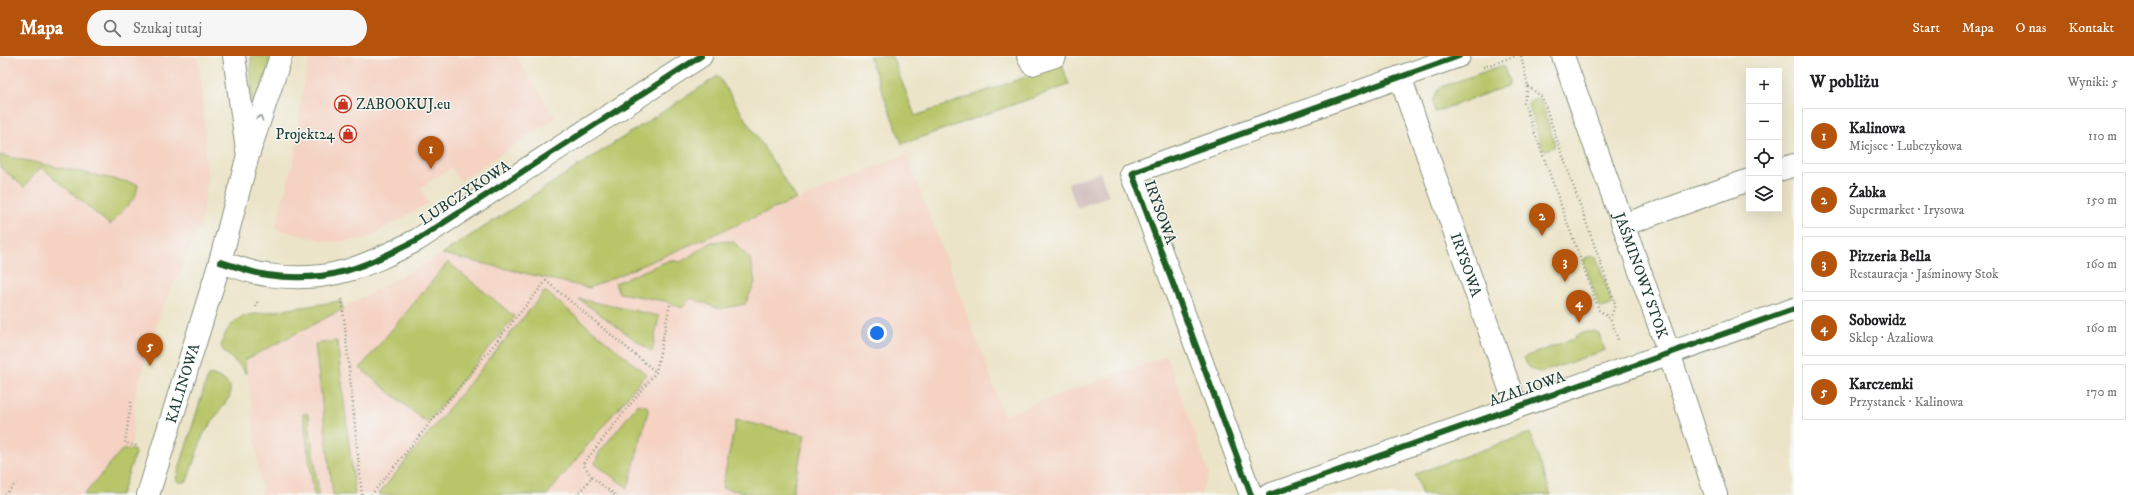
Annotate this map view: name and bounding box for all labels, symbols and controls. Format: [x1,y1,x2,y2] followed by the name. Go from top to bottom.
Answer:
[87,10,367,46] search box
[20,17,63,40] text: Mapa
[101,17,123,39] icon: search
[133,19,202,38] text: Szukaj tutaj
[1912,19,1940,37] text: Start
[1962,19,1994,37] text: Mapa
[2016,19,2046,37] text: O nas
[2068,19,2114,37] text: Kontakt
[1746,68,1782,212] map controls
[1746,68,1782,104] button: +
[1810,71,1879,93] text: W pobliżu
[2068,74,2118,90] text: Wyniki: 5
[333,94,353,114] shop icon: ZABOOKUJ.eu
[356,95,450,114] place label: ZABOOKUJ.eu
[1746,104,1782,140] button: −
[256,114,264,121] one-way arrow
[1849,119,1905,138] text: Kalinowa
[338,124,358,144] shop icon: Projekt24
[275,125,335,144] place label: Projekt24
[1822,128,1826,144] text: 1
[2088,128,2117,144] text: 110 m
[418,136,444,169] pin: 1
[1849,138,1962,154] text: Miejsce · Lubczykowa
[1746,140,1782,176] button: locate
[416,156,514,229] street label: LUBCZYKOWA
[1746,176,1782,212] button: layers
[1140,177,1180,247] street label: IRYSOWA
[1849,183,1886,202] text: Żabka
[1821,192,1827,208] text: 2
[2086,192,2117,208] text: 150 m
[1849,202,1964,218] text: Supermarket · Irysowa
[1529,203,1555,236] pin: 2
[1609,208,1673,342] street label: JAŚMINOWY STOK
[1446,230,1486,300] street label: IRYSOWA
[1849,247,1931,266] text: Pizzeria Bella
[1552,249,1578,282] pin: 3
[1822,256,1826,272] text: 3
[2086,256,2117,272] text: 160 m
[1849,266,1999,282] text: Restauracja · Jaśminowy Stok
[1566,290,1592,323] pin: 4
[1849,311,1906,330] text: Sobowidz
[1820,320,1828,336] text: 4
[2086,320,2117,336] text: 160 m
[867,323,887,343] your location
[1849,330,1934,346] text: Sklep · Azaliowa
[137,333,163,366] pin: 5
[161,341,204,425] street label: KALINOWA
[1487,367,1568,411] street label: AZALIOWA
[1849,375,1913,394] text: Karczemki
[1821,384,1827,400] text: 5
[2086,384,2117,400] text: 170 m
[1849,394,1963,410] text: Przystanek · Kalinowa

